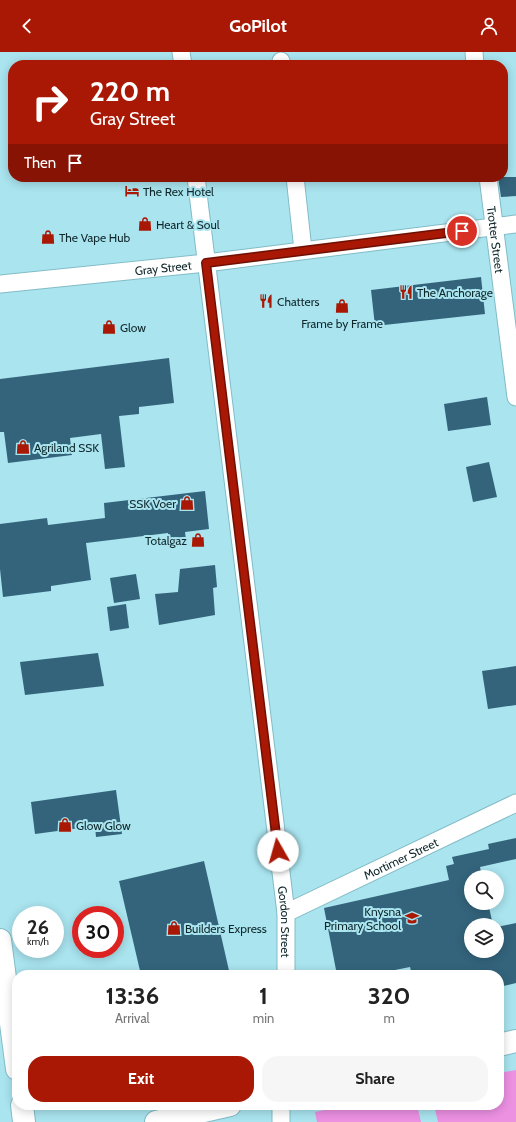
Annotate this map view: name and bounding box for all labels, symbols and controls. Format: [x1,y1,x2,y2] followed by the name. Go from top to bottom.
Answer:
[16,15,38,37] icon: back
[229,15,287,37] text: GoPilot
[478,15,500,37] icon: person
[90,74,170,108] text: 220 m
[24,76,76,128] icon: right
[90,108,175,130] text: Gray Street
[64,152,86,174] icon: arrive
[24,154,56,172] text: Then
[124,183,140,199] hotel icon: The Rex Hotel
[143,184,214,199] place label: The Rex Hotel
[484,205,508,274] street label: Trotter Street
[445,214,479,248] pin
[137,216,153,232] shop icon: Heart & Soul
[156,217,220,232] place label: Heart & Soul
[451,220,473,242] icon: arrive
[40,229,56,245] shop icon: The Vape Hub
[59,230,130,245] place label: The Vape Hub
[134,257,192,278] street label: Gray Street
[398,284,414,300] restaurant icon: The Anchorage
[417,285,493,300] place label: The Anchorage
[258,293,274,309] restaurant icon: Chatters
[277,294,320,309] place label: Chatters
[334,298,350,314] shop icon: Frame by Frame
[301,316,383,331] place label: Frame by Frame
[101,319,117,335] shop icon: Glow
[120,320,146,335] place label: Glow
[15,439,31,455] shop icon: Agriland SSK
[34,440,99,455] place label: Agriland SSK
[179,495,195,511] shop icon: SSK Voer
[129,496,176,511] place label: SSK Voer
[190,532,206,548] shop icon: Totalgaz
[145,533,187,548] place label: Totalgaz
[57,817,73,833] shop icon: Glow Glow
[76,818,131,833] place label: Glow Glow
[257,830,299,872] position arrow
[361,834,440,882] street label: Mortimer Street
[464,870,504,958] map controls
[464,870,504,910] button: search
[275,885,294,957] street label: Gordon Street
[324,904,401,933] place label: Knysna Primary School
[72,906,124,958] speed limit sign: 30
[404,910,420,926] school or university icon: Knysna Primary School
[27,915,49,939] text: 26
[464,918,504,958] button: layers
[166,920,182,936] shop icon: Builders Express
[185,921,267,936] place label: Builders Express
[27,935,49,948] text: km/h
[106,981,159,1010] text: 13:36
[259,981,268,1010] text: 1
[368,981,410,1010] text: 320
[115,1010,150,1026] text: Arrival
[253,1010,274,1026] text: min
[383,1010,395,1026] text: m
[28,1056,254,1102] button: Exit
[262,1056,488,1102] button: Share

